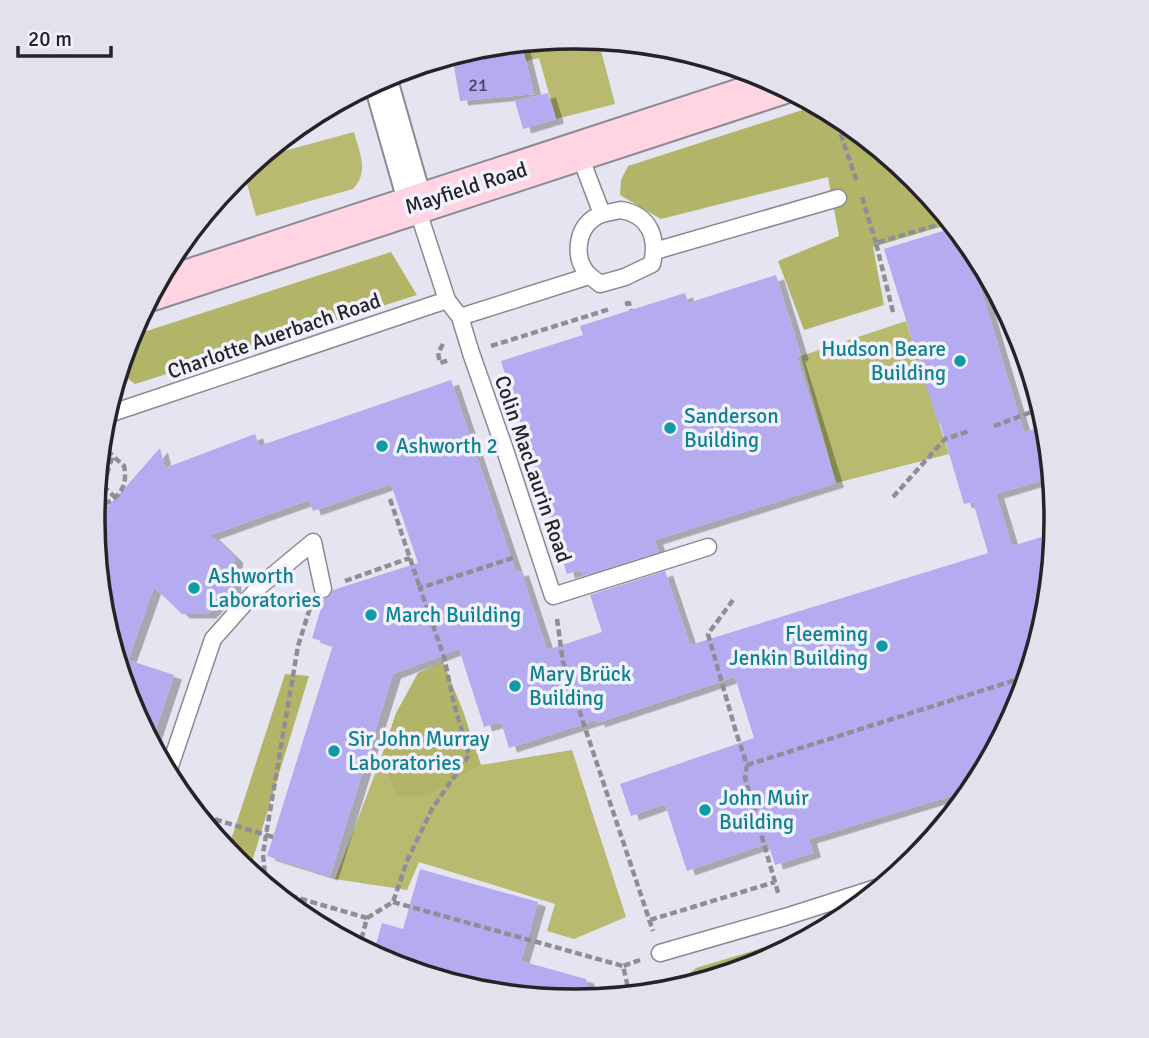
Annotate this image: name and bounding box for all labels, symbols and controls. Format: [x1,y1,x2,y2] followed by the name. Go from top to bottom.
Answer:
[18,14,110,58] scale bar
[28,26,72,52] text: 20 m
[468,74,488,96] house number: 21
[402,156,530,220] street label: Mayfield Road
[164,287,384,385] street label: Charlotte Auerbach Road
[821,336,946,386] place label: Hudson Beare Building
[952,353,968,369] marker: Hudson Beare Building
[489,372,577,566] street label: Colin MacLaurin Road
[684,403,779,453] place label: Sanderson Building
[662,420,678,436] marker: Sanderson Building
[396,433,498,459] place label: Ashworth 2
[374,438,390,454] marker: Ashworth 2
[208,563,321,613] place label: Ashworth Laboratories
[186,580,202,596] marker: Ashworth Laboratories
[385,602,521,628] place label: March Building
[363,607,379,623] marker: March Building
[729,621,868,671] place label: Fleeming Jenkin Building
[874,638,890,654] marker: Fleeming Jenkin Building
[529,661,632,711] place label: Mary Brück Building
[507,678,523,694] marker: Mary Brück Building
[348,726,490,776] place label: Sir John Murray Laboratories
[326,743,342,759] marker: Sir John Murray Laboratories
[719,785,809,835] place label: John Muir Building
[697,802,713,818] marker: John Muir Building

